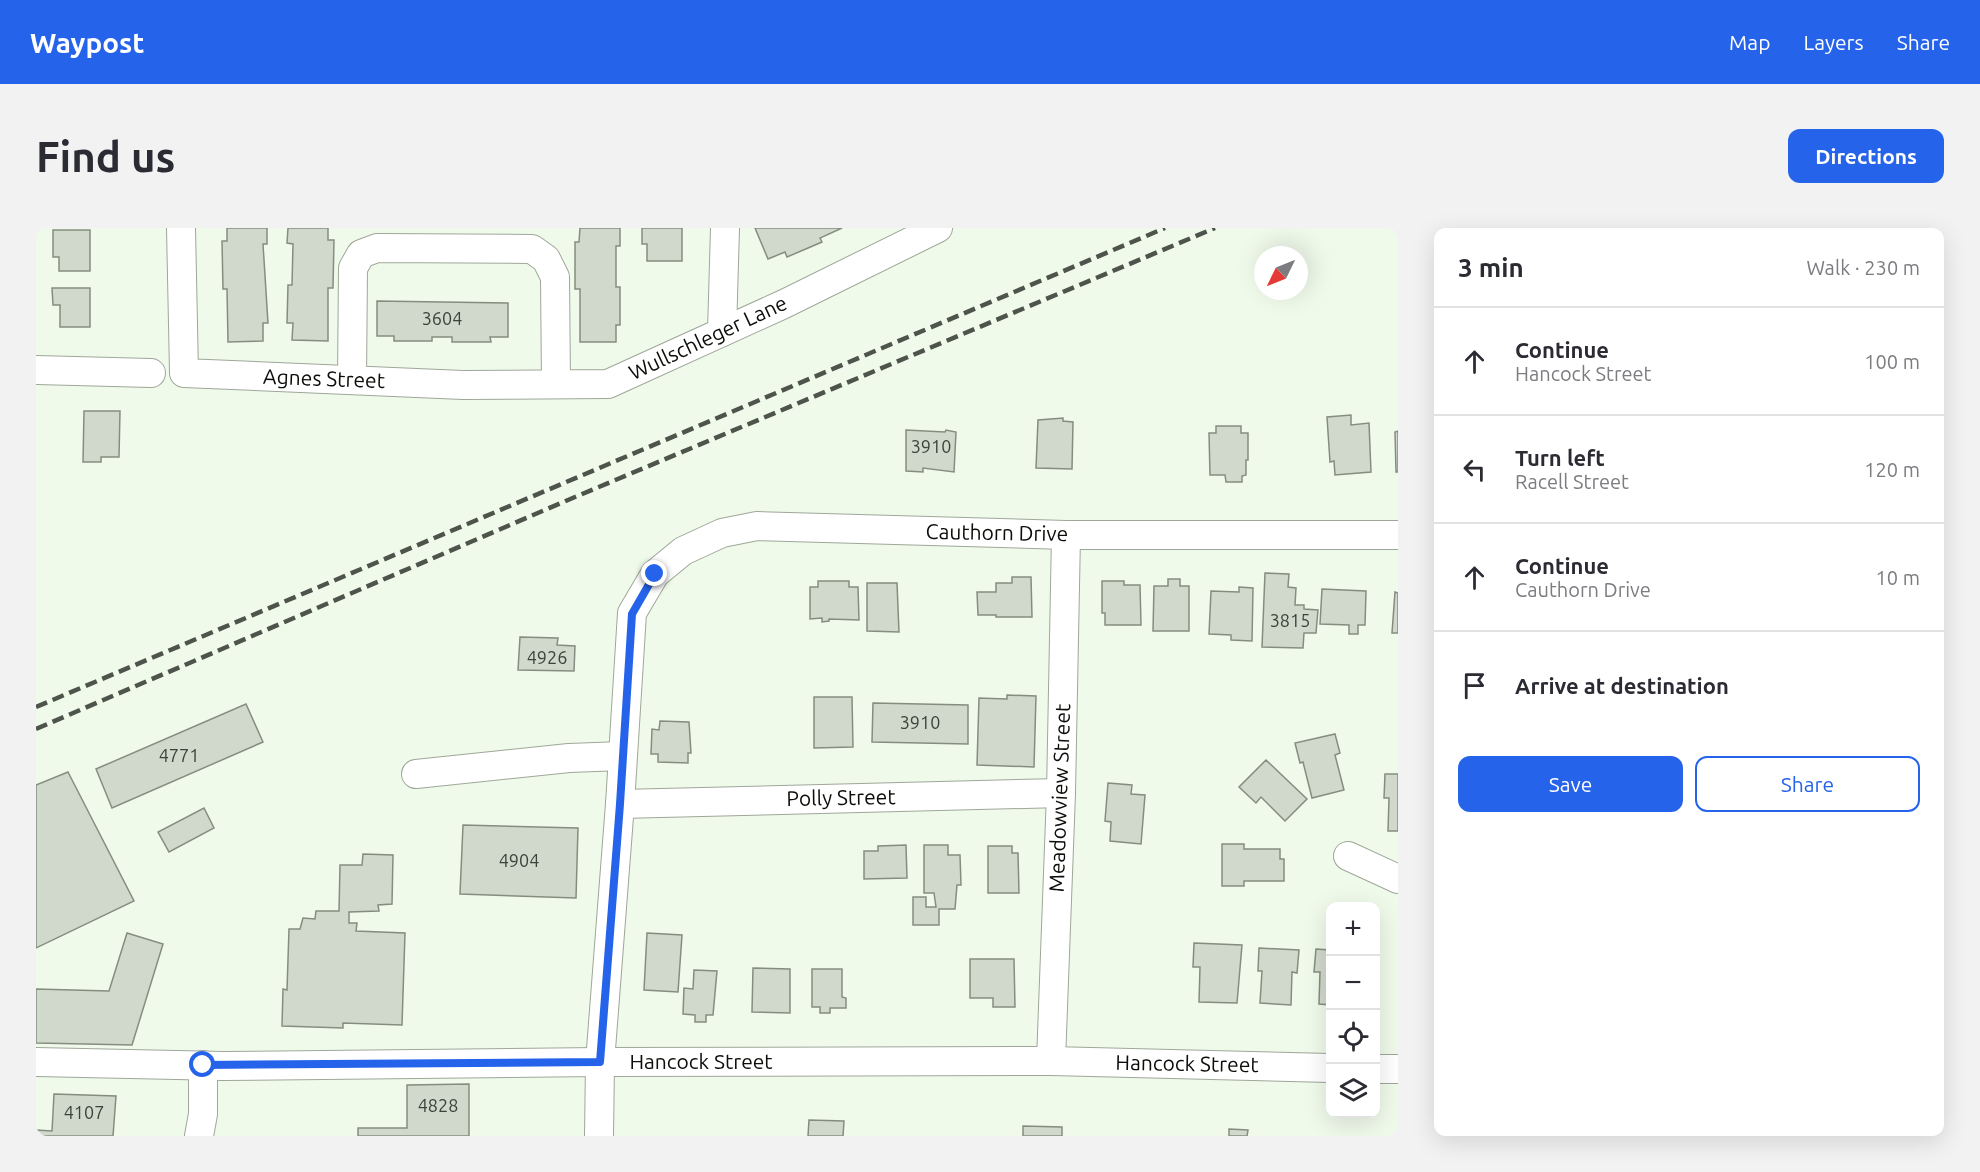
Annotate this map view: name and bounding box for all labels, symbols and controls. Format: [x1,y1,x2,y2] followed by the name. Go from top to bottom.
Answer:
[30,27,144,58] text: Waypost
[1729,30,1770,54] text: Map
[1803,30,1864,54] text: Layers
[1897,30,1950,54] text: Share
[1788,129,1944,183] button: Directions
[36,133,175,180] text: Find us
[1254,246,1308,300] north arrow
[1458,253,1524,282] text: 3 min
[1807,256,1920,279] text: Walk · 230 m
[625,290,790,384] street label: Wullschleger Lane
[422,308,462,328] house number: 3604
[1515,337,1609,362] text: Continue
[1458,345,1491,378] icon: ahead
[1864,350,1920,373] text: 100 m
[1515,362,1651,385] text: Hancock Street
[263,364,385,392] street label: Agnes Street
[911,436,951,456] house number: 3910
[1515,445,1605,470] text: Turn left
[1458,453,1491,486] icon: left
[1864,458,1920,481] text: 120 m
[1515,470,1629,493] text: Racell Street
[926,519,1069,545] street label: Cauthorn Drive
[1515,553,1609,578] text: Continue
[641,560,667,586] route end
[1458,561,1491,594] icon: ahead
[1876,566,1920,589] text: 10 m
[1515,578,1651,601] text: Cauthorn Drive
[1270,610,1310,630] house number: 3815
[527,647,567,667] house number: 4926
[1458,669,1491,702] icon: arrive
[1515,673,1729,698] text: Arrive at destination
[1044,703,1074,893] street label: Meadowview Street
[900,712,940,732] house number: 3910
[159,745,199,765] house number: 4771
[1458,756,1683,812] button: Save
[1695,756,1920,812] button: Share
[786,784,896,810] street label: Polly Street
[499,850,539,870] house number: 4904
[1326,902,1380,1118] map controls
[1326,902,1380,956] button: +
[1326,956,1380,1010] button: −
[1326,1010,1380,1064] button: locate
[629,1049,773,1073] street label: Hancock Street
[1115,1050,1259,1076] street label: Hancock Street
[189,1051,215,1077] route start
[1326,1064,1380,1118] button: layers
[418,1095,458,1115] house number: 4828
[64,1102,104,1122] house number: 4107

